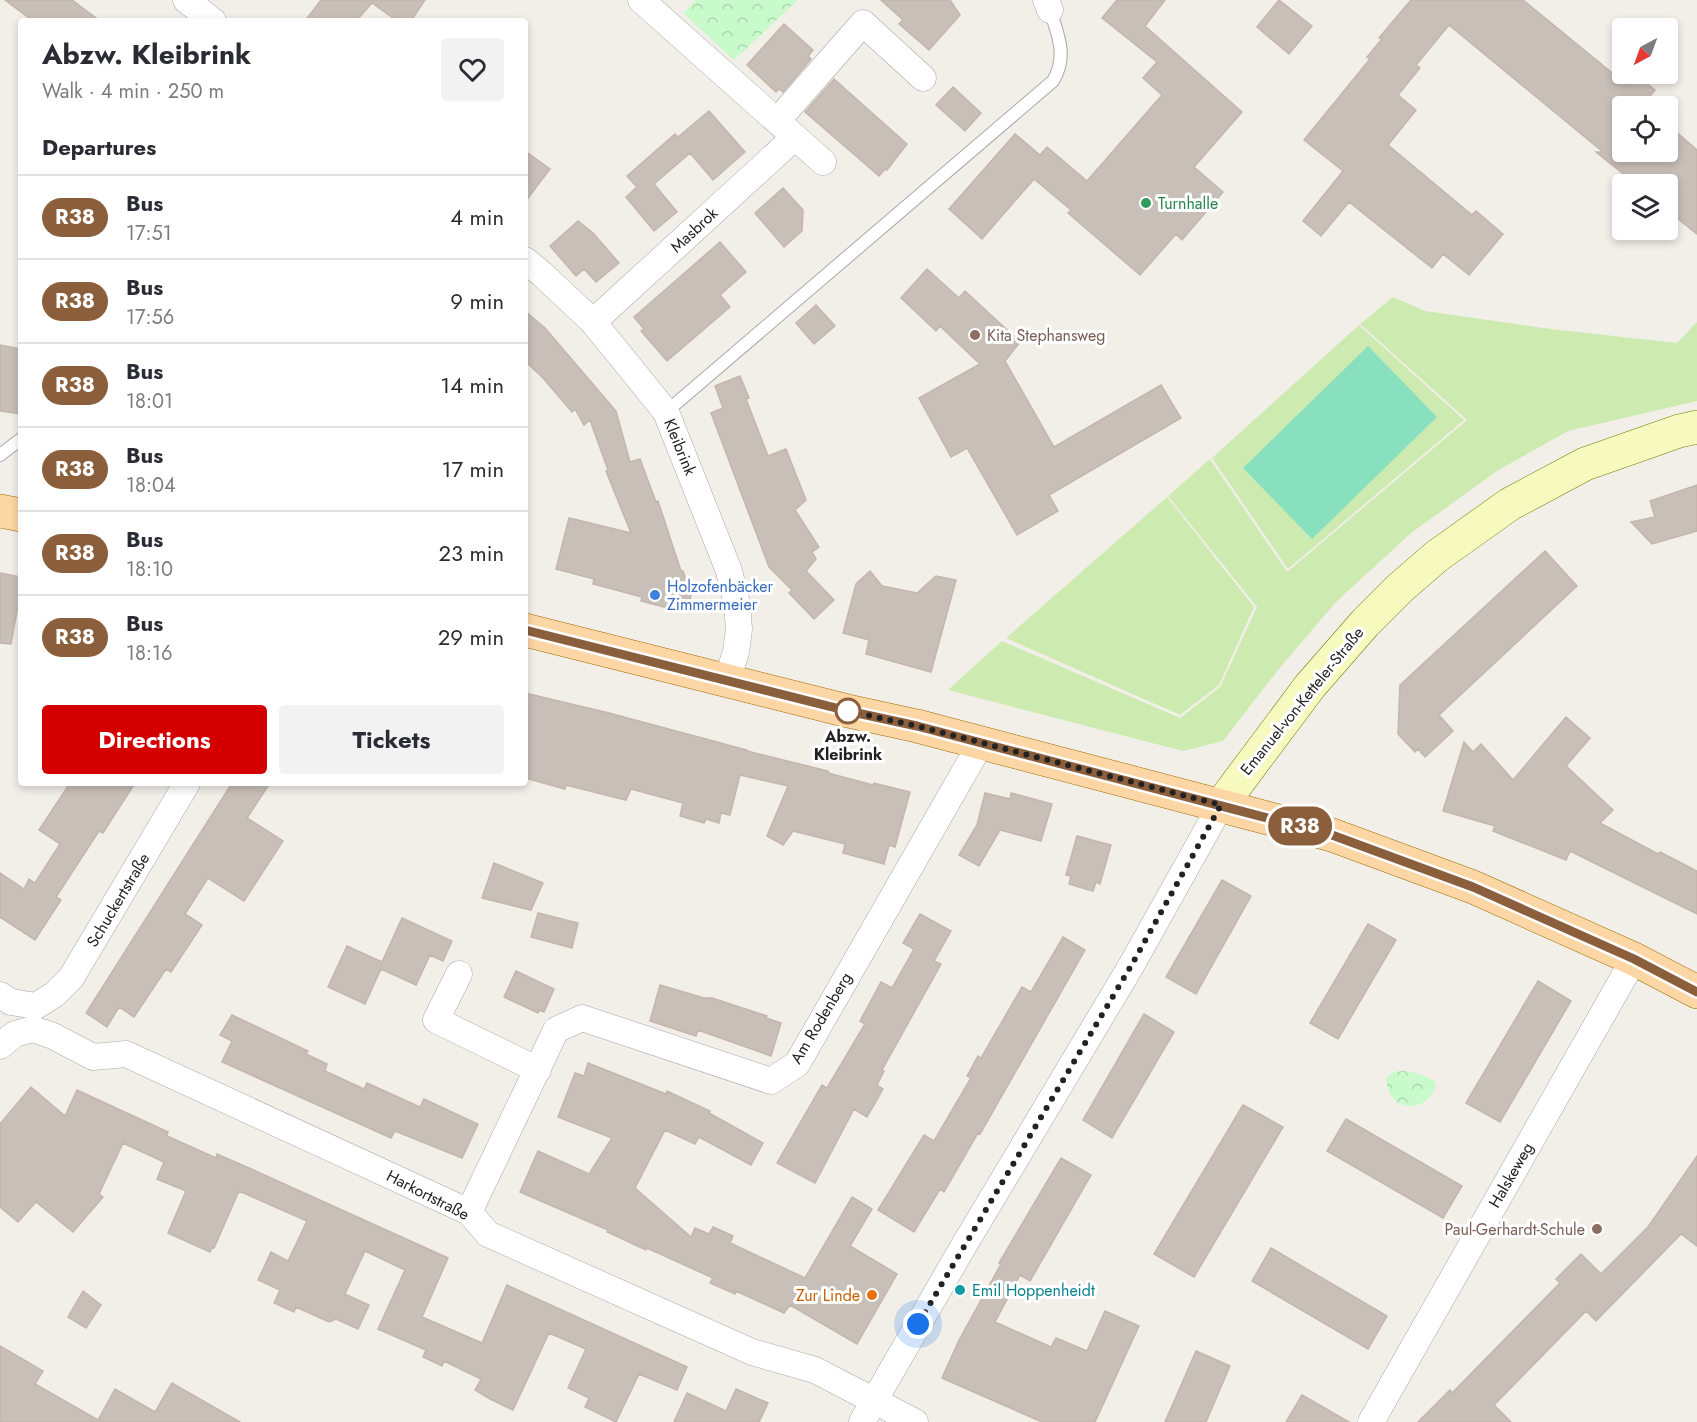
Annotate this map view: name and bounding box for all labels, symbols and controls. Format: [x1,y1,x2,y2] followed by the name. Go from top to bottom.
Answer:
[1612,18,1678,84] north arrow
[1612,18,1678,240] map controls
[42,34,251,75] text: Abzw. Kleibrink
[441,38,504,101] button: heart
[42,77,224,106] text: Walk · 4 min · 250 m
[1612,96,1678,162] button: locate
[42,131,156,163] text: Departures
[1612,174,1678,240] button: layers
[126,187,163,219] text: Bus
[1158,192,1218,215] place label: Turnhalle
[1139,196,1153,210] marker: Turnhalle
[450,201,504,233] text: 4 min
[665,201,723,258] street label: Masbrok
[55,202,95,232] text: R38
[126,219,172,248] text: 17:51
[126,271,163,303] text: Bus
[450,285,504,317] text: 9 min
[55,286,95,316] text: R38
[126,303,174,332] text: 17:56
[987,324,1105,347] place label: Kita Stephansweg
[968,328,982,342] marker: Kita Stephansweg
[126,355,163,387] text: Bus
[440,369,504,401] text: 14 min
[55,370,95,400] text: R38
[126,387,173,416] text: 18:01
[658,415,702,480] street label: Kleibrink
[126,439,163,471] text: Bus
[442,453,504,485] text: 17 min
[55,454,95,484] text: R38
[126,471,176,500] text: 18:04
[126,523,163,555] text: Bus
[438,537,504,569] text: 23 min
[55,538,95,568] text: R38
[126,555,173,584] text: 18:10
[667,575,773,616] place label: Holzofenbäcker Zimmermeier
[648,588,662,602] marker: Holzofenbäcker Zimmermeier
[126,607,163,639] text: Bus
[438,621,504,653] text: 29 min
[55,622,95,652] text: R38
[1235,622,1369,780] street label: Emanuel-von-Ketteler-Straße
[126,639,172,668] text: 18:16
[835,698,861,724] marker: Abzw. Kleibrink
[42,705,267,774] button: Directions
[279,705,504,774] button: Tickets
[814,725,883,766] place label: Abzw. Kleibrink
[1266,806,1334,846] line badge: R38
[1280,811,1320,841] text: R38
[81,849,155,951] street label: Schuckertstraße
[785,968,857,1068] street label: Am Rodenberg
[1483,1138,1539,1212] street label: Halskeweg
[383,1164,473,1226] street label: Harkortstraße
[1444,1218,1585,1241] place label: Paul-Gerhardt-Schule
[1590,1222,1604,1236] marker: Paul-Gerhardt-Schule
[972,1279,1095,1302] place label: Emil Hoppenheidt
[953,1283,967,1297] marker: Emil Hoppenheidt
[796,1284,860,1307] place label: Zur Linde
[865,1288,879,1302] marker: Zur Linde
[903,1309,933,1339] your location

